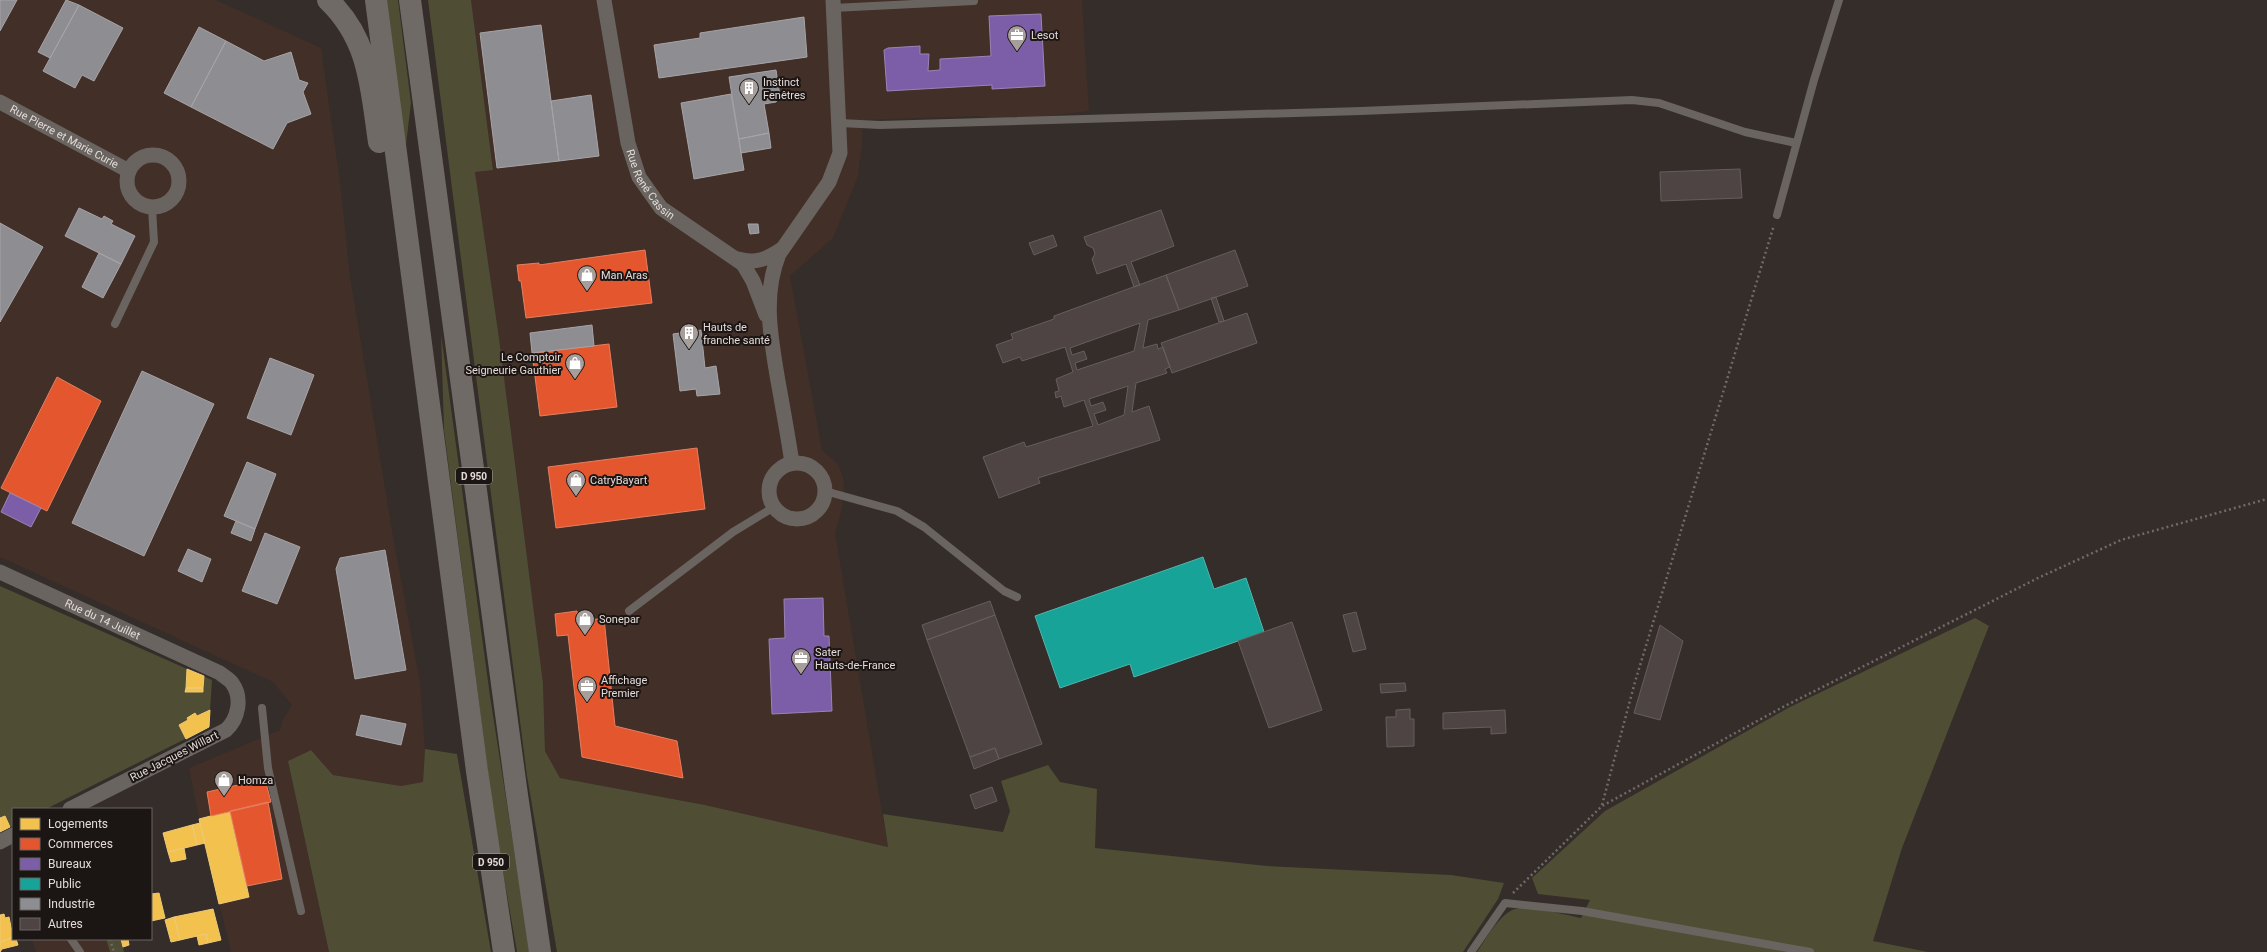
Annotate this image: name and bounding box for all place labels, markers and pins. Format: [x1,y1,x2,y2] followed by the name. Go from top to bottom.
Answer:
[1006,24,1028,52] office icon: Lesot
[1031,29,1059,42] place label: Lesot
[763,76,806,102] place label: Instinct Fenêtres
[738,77,760,105] building icon: Instinct Fenêtres
[576,264,598,292] shop icon: Man Aras
[601,269,648,282] place label: Man Aras
[703,321,770,347] place label: Hauts de franche santé
[678,322,700,350] building icon: Hauts de franche santé
[465,351,561,377] place label: Le Comptoir Seigneurie Gauthier
[564,352,586,380] shop icon: Le Comptoir Seigneurie Gauthier
[565,469,587,497] shop icon: CatryBayart
[590,474,648,487] place label: CatryBayart
[574,608,596,636] shop icon: Sonepar
[599,613,640,626] place label: Sonepar
[815,646,896,672] place label: Sater Hauts-de-France
[790,647,812,675] office icon: Sater Hauts-de-France
[601,674,648,700] place label: Affichage Premier
[576,675,598,703] office icon: Affichage Premier
[213,769,235,797] shop icon: Homza
[238,774,273,787] place label: Homza

